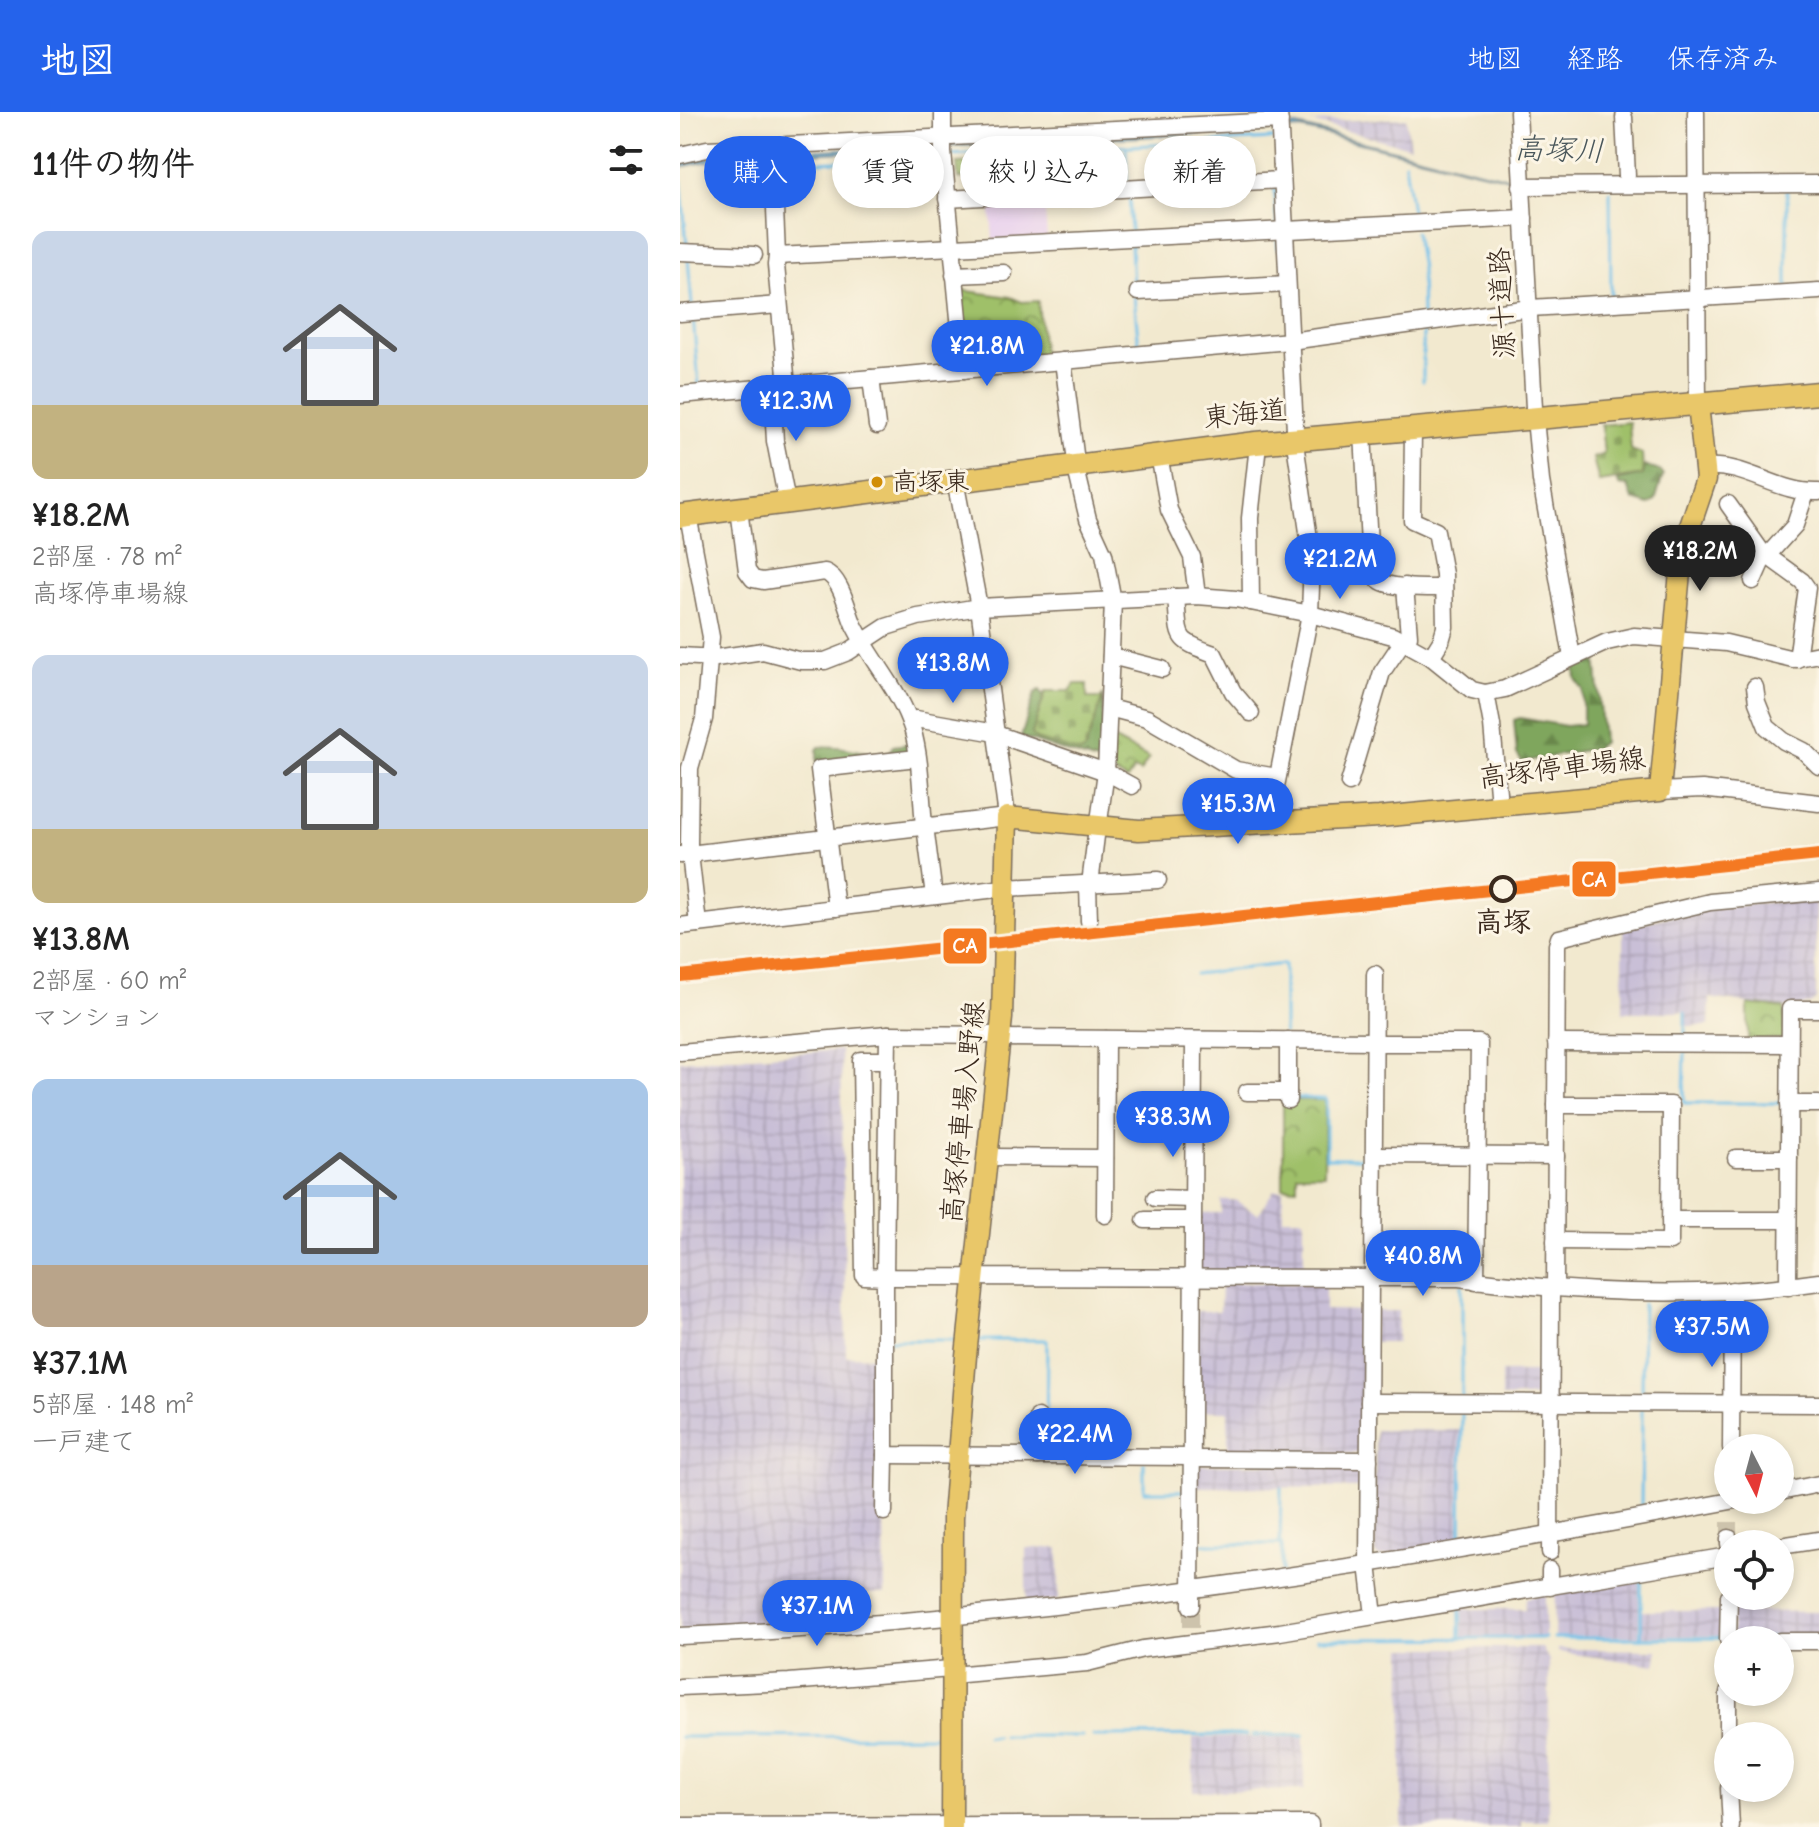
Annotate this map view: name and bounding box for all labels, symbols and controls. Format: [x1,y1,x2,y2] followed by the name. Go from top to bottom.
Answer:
[40,39,116,83] text: 地図
[1467,43,1523,75] text: 地図
[1567,43,1623,75] text: 経路
[1667,43,1779,75] text: 保存済み
[1513,131,1605,169] water label: 高塚川
[704,136,816,208] chip: 購入
[832,136,944,208] chip: 賃貸
[960,136,1128,208] chip: 絞り込み
[1144,136,1256,208] chip: 新着
[604,138,648,182] icon: filters
[32,144,195,184] text: 11件の物件
[1483,246,1521,360] street label: 源十道路
[268,283,412,427] icon: home
[922,320,1052,388] pin: ¥21.8M
[950,331,1024,361] text: ¥21.8M
[731,375,861,443] pin: ¥12.3M
[759,386,833,416] text: ¥12.3M
[1202,394,1288,434] street label: 東海道
[892,467,970,497] place label: 高塚東
[869,474,885,490] marker: 高塚東
[32,495,130,535] text: ¥18.2M
[1635,525,1765,593] pin: ¥18.2M
[1275,533,1405,601] pin: ¥21.2M
[1663,536,1737,566] text: ¥18.2M
[32,542,182,572] text: 2部屋 · 78 m²
[1303,544,1377,574] text: ¥21.2M
[32,579,188,609] text: 高塚停車場線
[888,637,1018,705] pin: ¥13.8M
[916,648,990,678] text: ¥13.8M
[268,707,412,851] icon: home
[1477,742,1647,794] street label: 高塚停車場線
[1173,778,1303,846] pin: ¥15.3M
[1200,789,1276,819] text: ¥15.3M
[1571,860,1617,898] line badge: CA
[1581,867,1607,893] text: CA
[1490,876,1516,902] marker: 高塚
[1475,906,1531,938] place label: 高塚
[32,919,130,959] text: ¥13.8M
[942,927,988,965] line badge: CA
[952,933,978,959] text: CA
[32,966,186,996] text: 2部屋 · 60 m²
[935,999,991,1225] street label: 高塚停車場入野線
[32,1003,161,1033] text: マンション
[1108,1091,1238,1159] pin: ¥38.3M
[1134,1102,1212,1132] text: ¥38.3M
[268,1131,412,1275] icon: home
[1358,1230,1488,1298] pin: ¥40.8M
[1384,1241,1462,1271] text: ¥40.8M
[1647,1301,1777,1369] pin: ¥37.5M
[1674,1312,1750,1342] text: ¥37.5M
[32,1343,128,1383] text: ¥37.1M
[32,1390,193,1420] text: 5部屋 · 148 m²
[1010,1408,1140,1476] pin: ¥22.4M
[1037,1419,1113,1449] text: ¥22.4M
[32,1427,136,1457] text: 一戸建て
[1714,1434,1794,1514] north arrow
[1714,1434,1794,1802] map controls
[1714,1530,1794,1610] button: locate
[752,1580,882,1648] pin: ¥37.1M
[780,1591,854,1621] text: ¥37.1M
[1714,1626,1794,1706] button: +
[1714,1722,1794,1802] button: −

